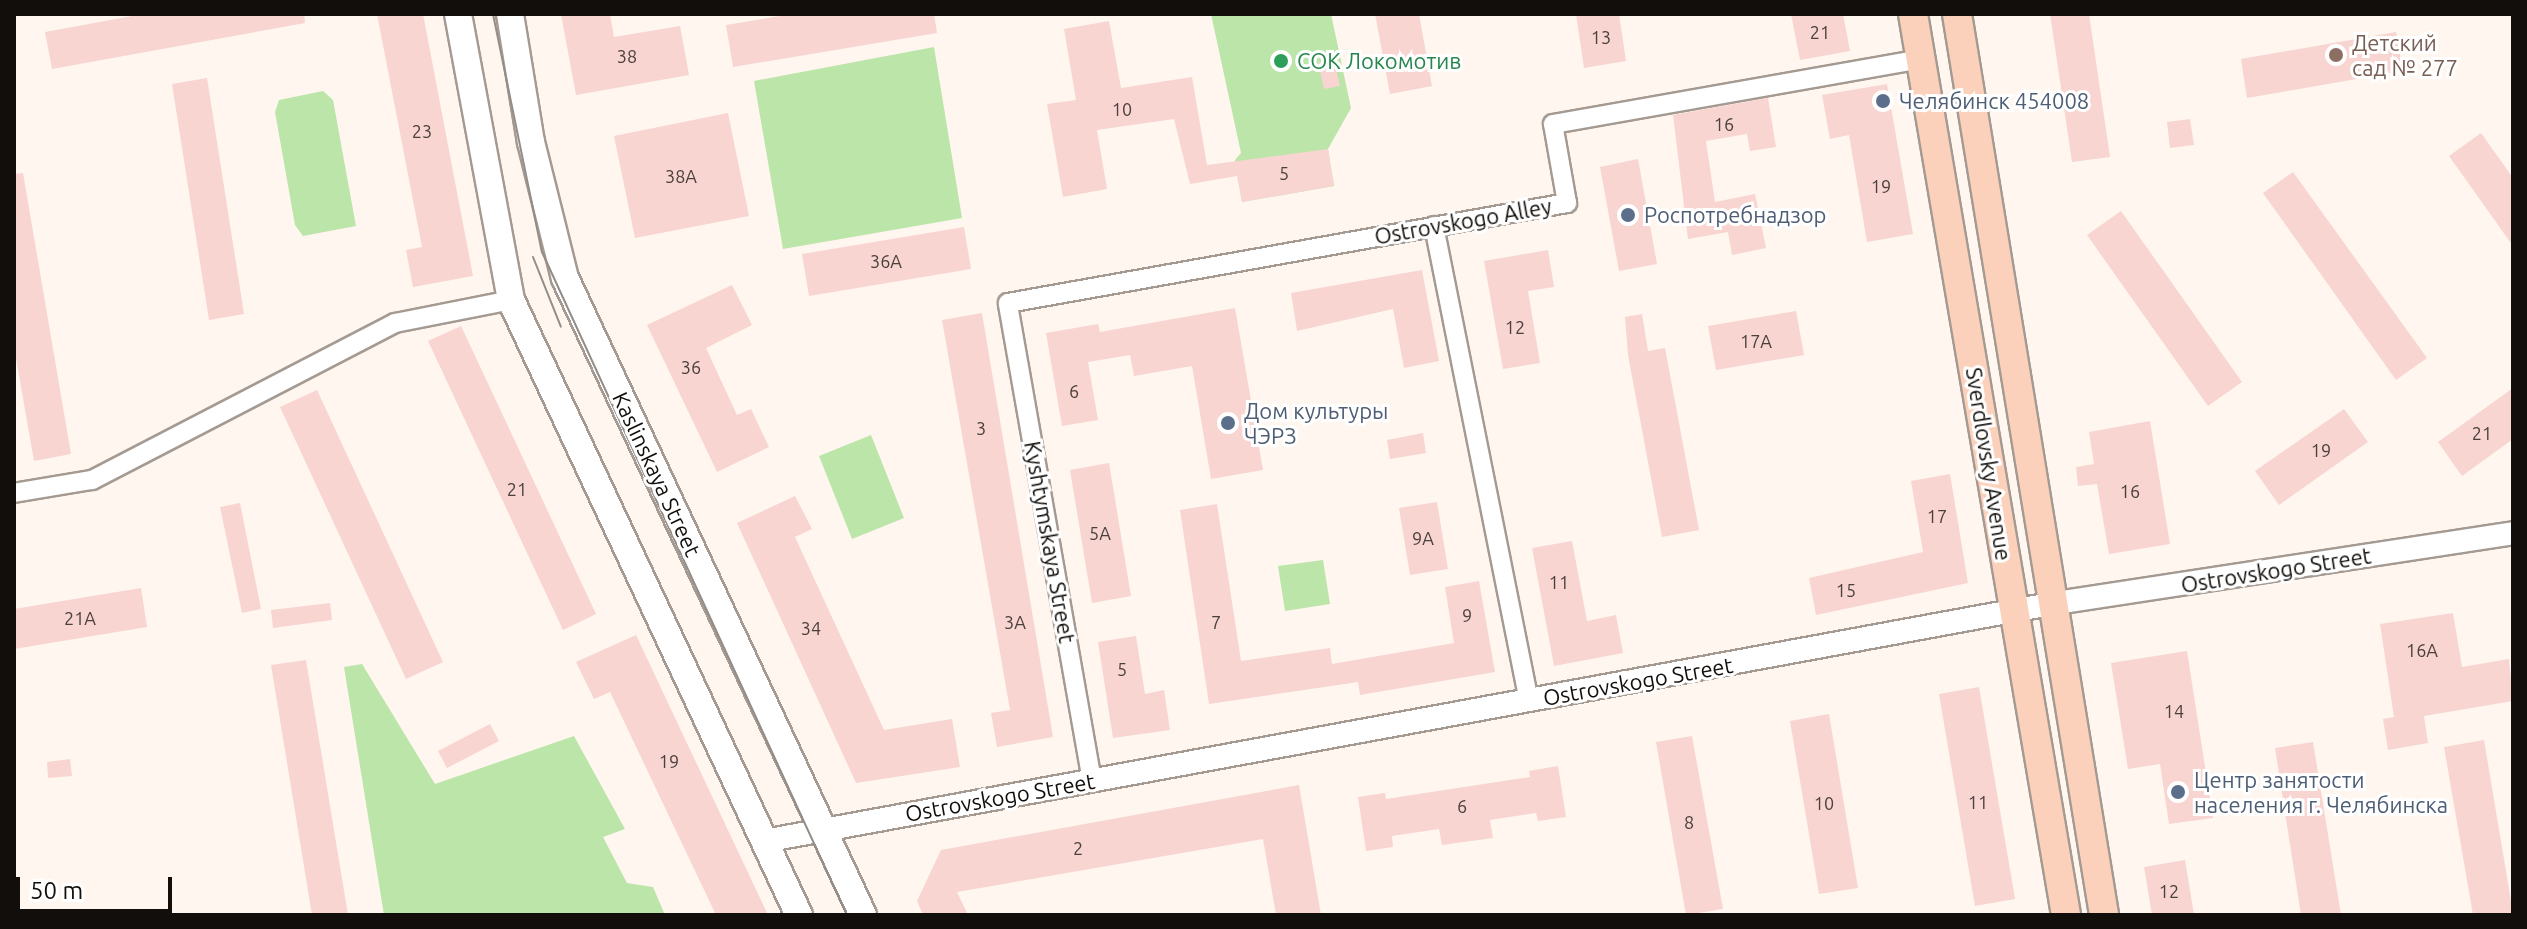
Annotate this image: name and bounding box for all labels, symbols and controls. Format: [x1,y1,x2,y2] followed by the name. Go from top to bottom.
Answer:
[1810,21,1830,43] house number: 21
[1591,26,1611,48] house number: 13
[2352,29,2458,80] place label: Детский сад № 277
[617,45,637,67] house number: 38
[2327,46,2345,64] marker: Детский сад № 277
[1297,48,1461,74] place label: СОК Локомотив
[1272,52,1290,70] marker: СОК Локомотив
[1899,88,2089,114] place label: Челябинск 454008
[1874,92,1892,110] marker: Челябинск 454008
[1112,98,1132,120] house number: 10
[1714,113,1734,135] house number: 16
[412,120,432,142] house number: 23
[1279,162,1289,184] house number: 5
[665,165,697,187] house number: 38А
[1871,175,1891,197] house number: 19
[1372,192,1554,250] street label: Ostrovskogo Alley
[1644,202,1826,228] place label: Роспотребнадзор
[1619,206,1637,224] marker: Роспотребнадзор
[870,250,902,272] house number: 36А
[1505,316,1525,338] house number: 12
[1740,330,1772,352] house number: 17А
[681,356,701,378] house number: 36
[1961,366,2017,562] street label: Sverdlovsky Avenue
[1069,380,1079,402] house number: 6
[607,388,707,560] street label: Kaslinskaya Street
[1244,397,1388,448] place label: Дом культуры ЧЭРЗ
[1219,414,1237,432] marker: Дом культуры ЧЭРЗ
[976,417,986,439] house number: 3
[2472,422,2492,444] house number: 21
[1019,439,1081,645] street label: Kyshtymskaya Street
[2311,439,2331,461] house number: 19
[507,478,527,500] house number: 21
[2120,480,2140,502] house number: 16
[1927,505,1947,527] house number: 17
[1089,522,1111,544] house number: 5А
[1412,527,1434,549] house number: 9А
[2179,542,2373,598] street label: Ostrovskogo Street
[1549,571,1569,593] house number: 11
[1836,579,1856,601] house number: 15
[1462,604,1472,626] house number: 9
[64,607,96,629] house number: 21А
[1004,611,1026,633] house number: 3А
[1211,611,1221,633] house number: 7
[801,617,821,639] house number: 34
[2406,639,2438,661] house number: 16А
[1541,651,1735,711] street label: Ostrovskogo Street
[1117,658,1127,680] house number: 5
[2164,700,2184,722] house number: 14
[659,750,679,772] house number: 19
[2194,766,2448,818] place label: Центр занятости населения г. Челябинска
[903,767,1097,827] street label: Ostrovskogo Street
[2169,783,2187,801] marker: Центр занятости населения г. Челябинска
[1968,791,1988,813] house number: 11
[1814,792,1834,814] house number: 10
[1457,795,1467,817] house number: 6
[1684,811,1694,833] house number: 8
[1073,837,1083,859] house number: 2
[20,861,176,911] scale bar
[30,877,83,904] text: 50 m
[2159,880,2179,902] house number: 12

